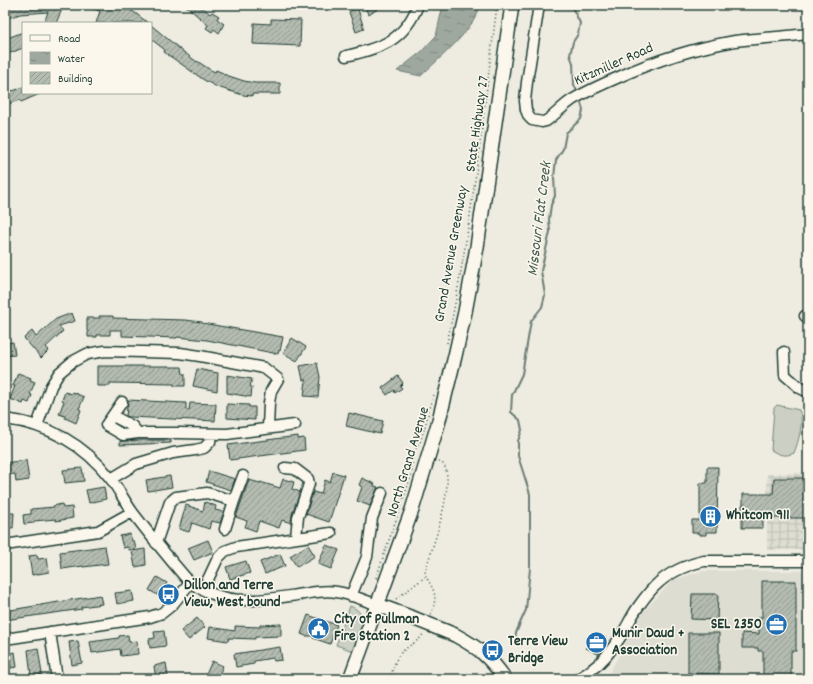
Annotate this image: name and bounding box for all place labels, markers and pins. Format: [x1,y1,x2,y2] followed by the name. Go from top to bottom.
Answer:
[698,503,724,529] building icon: Whitcom 911
[726,505,790,527] place label: Whitcom 911
[184,575,281,614] place label: Dillon and Terre View, West bound
[156,582,182,608] bus stop icon: Dillon and Terre View, West bound
[334,609,419,648] place label: City of Pullman Fire Station 2
[764,612,790,638] office icon: SEL 2350
[711,614,762,636] place label: SEL 2350
[306,616,332,642] public building icon: City of Pullman Fire Station 2
[612,623,685,662] place label: Munir Daud + Association
[583,630,609,656] office icon: Munir Daud + Association
[508,631,568,670] place label: Terre View Bridge
[479,638,505,664] bus stop icon: Terre View Bridge

